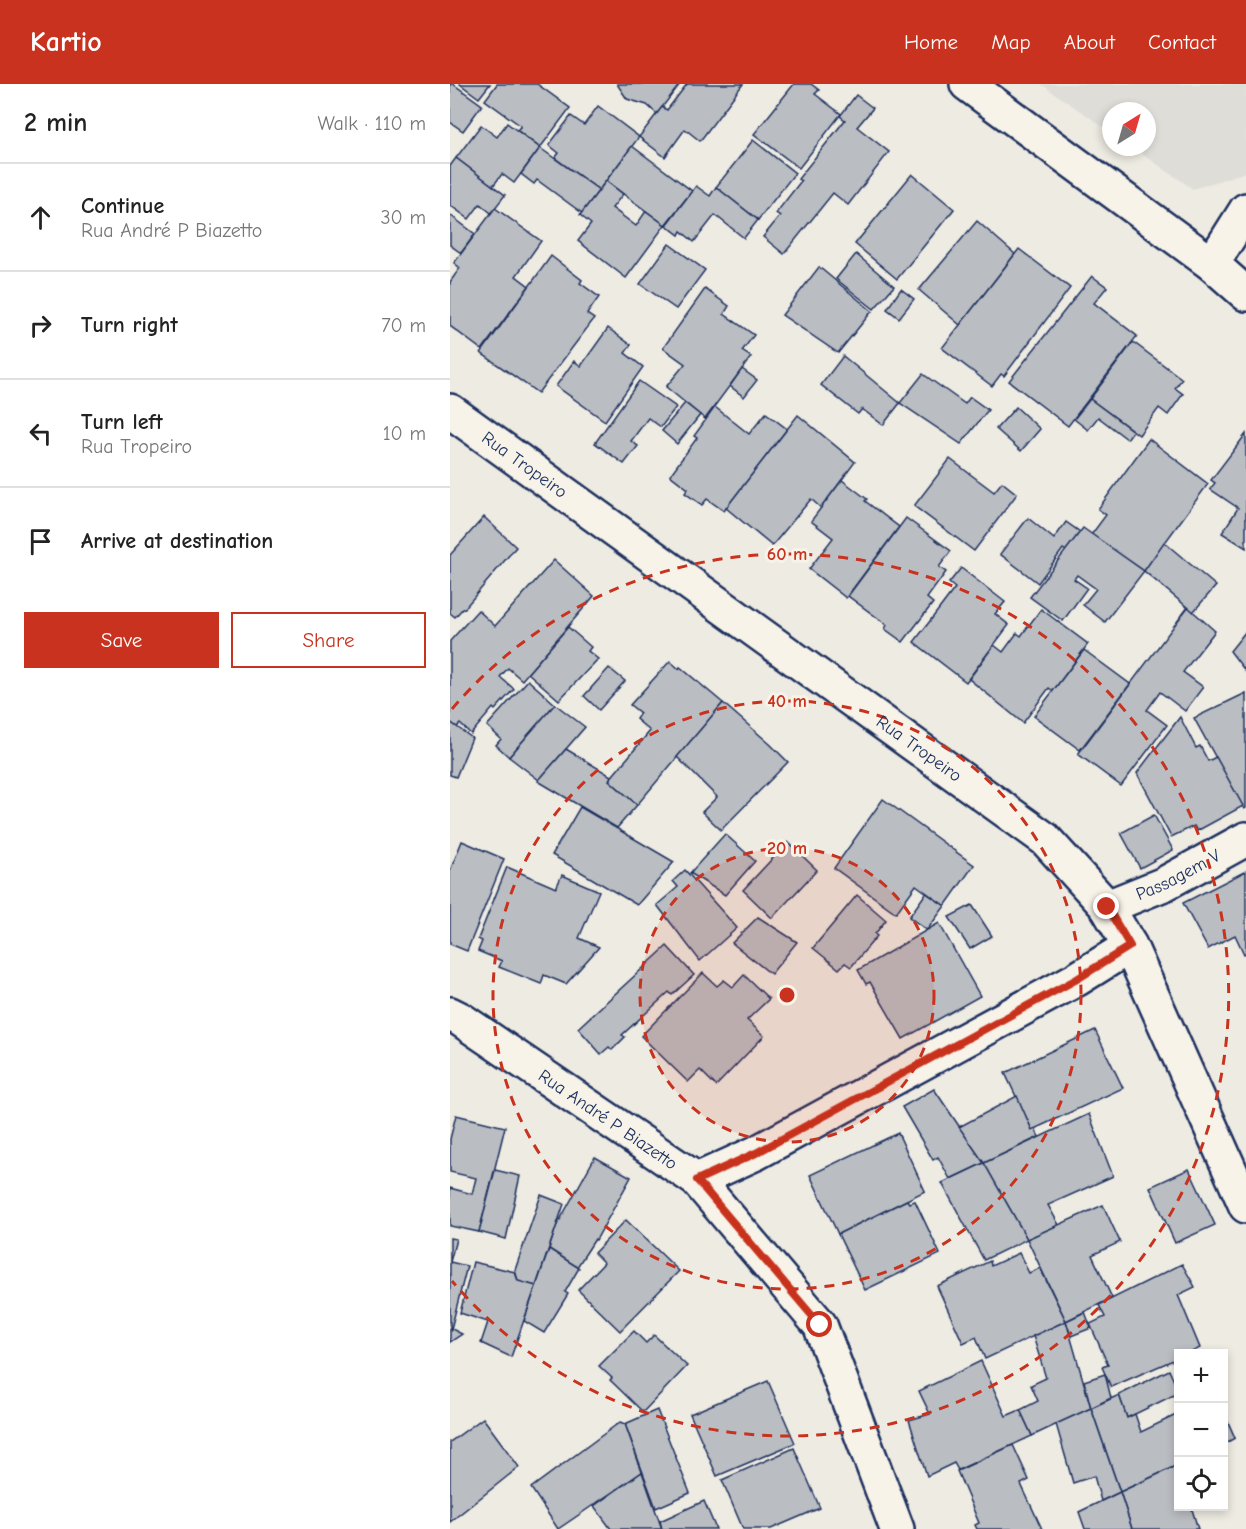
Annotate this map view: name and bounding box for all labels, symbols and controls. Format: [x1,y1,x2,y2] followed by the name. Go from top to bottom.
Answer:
[30,26,102,58] text: Kartio
[904,30,958,54] text: Home
[991,30,1031,54] text: Map
[1064,30,1115,54] text: About
[1148,30,1216,54] text: Contact
[1102,102,1156,156] north arrow
[24,108,87,138] text: 2 min
[318,112,426,135] text: Walk · 110 m
[81,193,164,219] text: Continue
[24,201,57,234] icon: ahead
[380,206,426,229] text: 30 m
[81,219,262,242] text: Rua André P Biazetto
[24,309,57,342] icon: right
[81,312,178,338] text: Turn right
[381,314,426,337] text: 70 m
[81,409,163,435] text: Turn left
[24,417,57,450] icon: left
[383,422,426,445] text: 10 m
[478,427,571,503] street label: Rua Tropeiro
[81,435,192,458] text: Rua Tropeiro
[24,525,57,558] icon: arrive
[81,528,273,554] text: Arrive at destination
[767,544,807,565] text: 60 m
[24,612,219,668] button: Save
[231,612,426,668] button: Share
[767,691,807,712] text: 40 m
[872,711,966,787] street label: Rua Tropeiro
[767,838,807,859] text: 20 m
[1133,845,1224,905] street label: Passagem V
[1093,893,1119,919] route end
[777,985,797,1005] centre of rings
[534,1065,681,1174] street label: Rua André P Biazetto
[806,1311,832,1337] route start
[1174,1349,1228,1511] map controls
[1174,1349,1228,1403] button: +
[1174,1403,1228,1457] button: −
[1174,1457,1228,1511] button: locate

